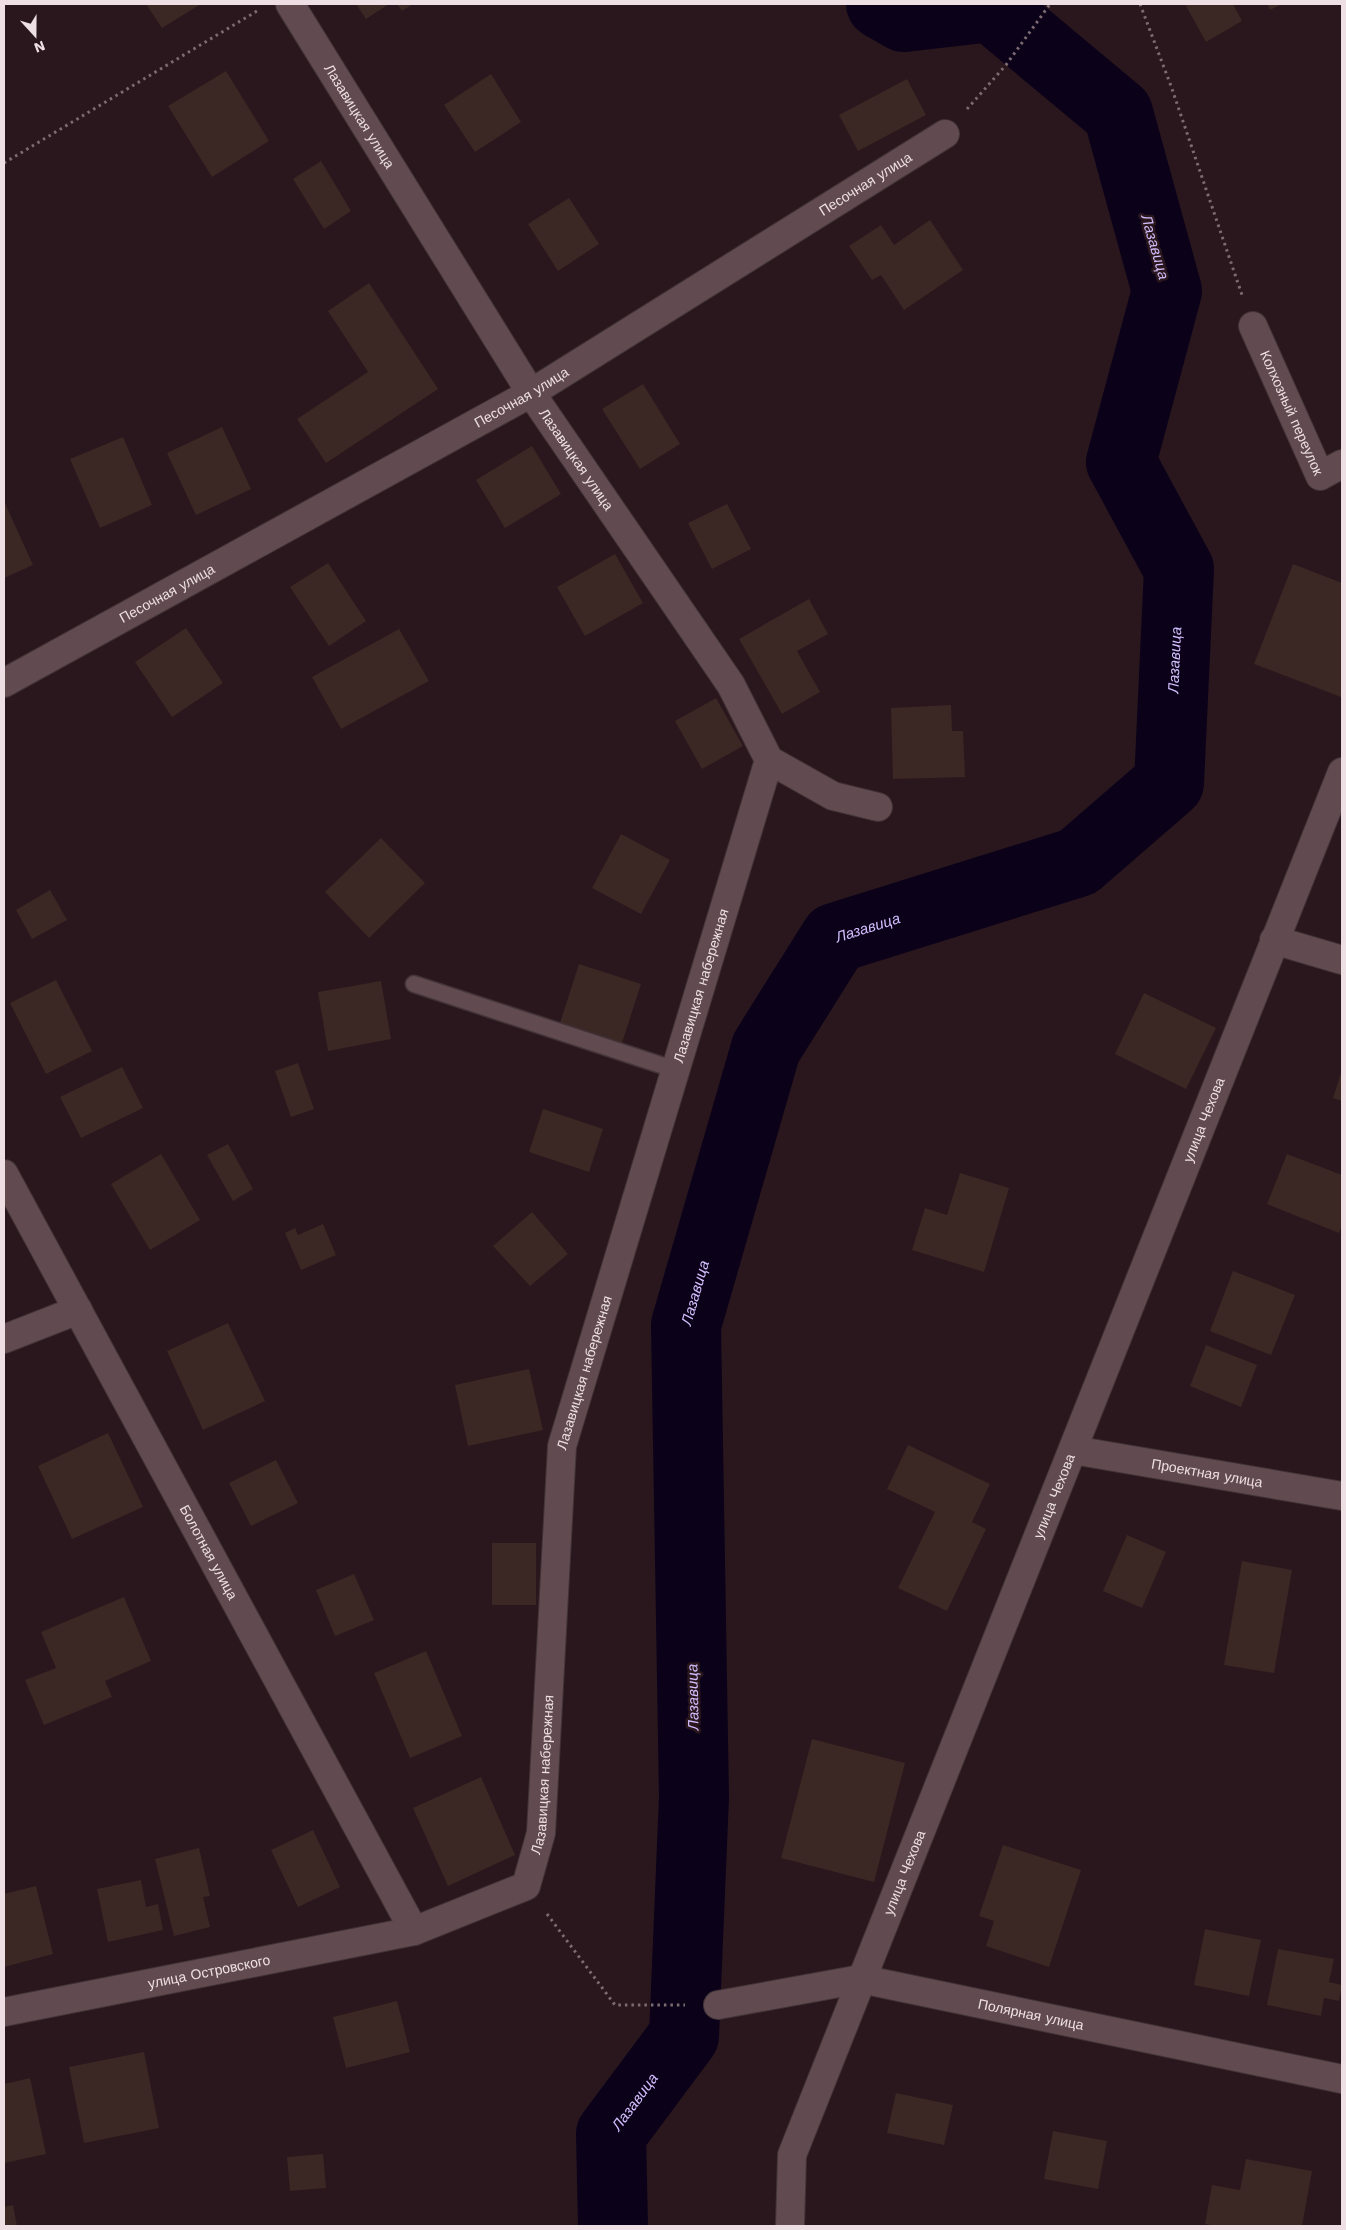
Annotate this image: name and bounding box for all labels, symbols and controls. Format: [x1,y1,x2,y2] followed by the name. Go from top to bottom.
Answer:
[10,10,60,60] north arrow
[32,38,47,56] text: N
[321,61,398,171] street label: Лазавицкая улица
[816,149,915,219] street label: Песочная улица
[1137,211,1173,282] water label: Лазавица
[1257,348,1327,478] street label: Колхозный переулок
[471,364,572,431] street label: Песочная улица
[536,406,617,513] street label: Лазавицкая улица
[117,561,218,626] street label: Песочная улица
[1164,626,1185,695] water label: Лазавица
[670,907,732,1065] street label: Лазавицкая набережная
[832,909,902,947] water label: Лазавица
[1180,1075,1228,1165] street label: улица Чехова
[677,1258,713,1328] water label: Лазавица
[553,1294,615,1451] street label: Лазавицкая набережная
[1030,1451,1078,1541] street label: улица Чехова
[1150,1456,1264,1490] street label: Проектная улица
[177,1502,241,1602] street label: Болотная улица
[683,1663,703,1732] water label: Лазавица
[527,1694,556,1856] street label: Лазавицкая набережная
[880,1828,928,1917] street label: улица Чехова
[147,1952,272,1991] street label: улица Островского
[977,1996,1085,2033] street label: Полярная улица
[607,2070,662,2135] water label: Лазавица

